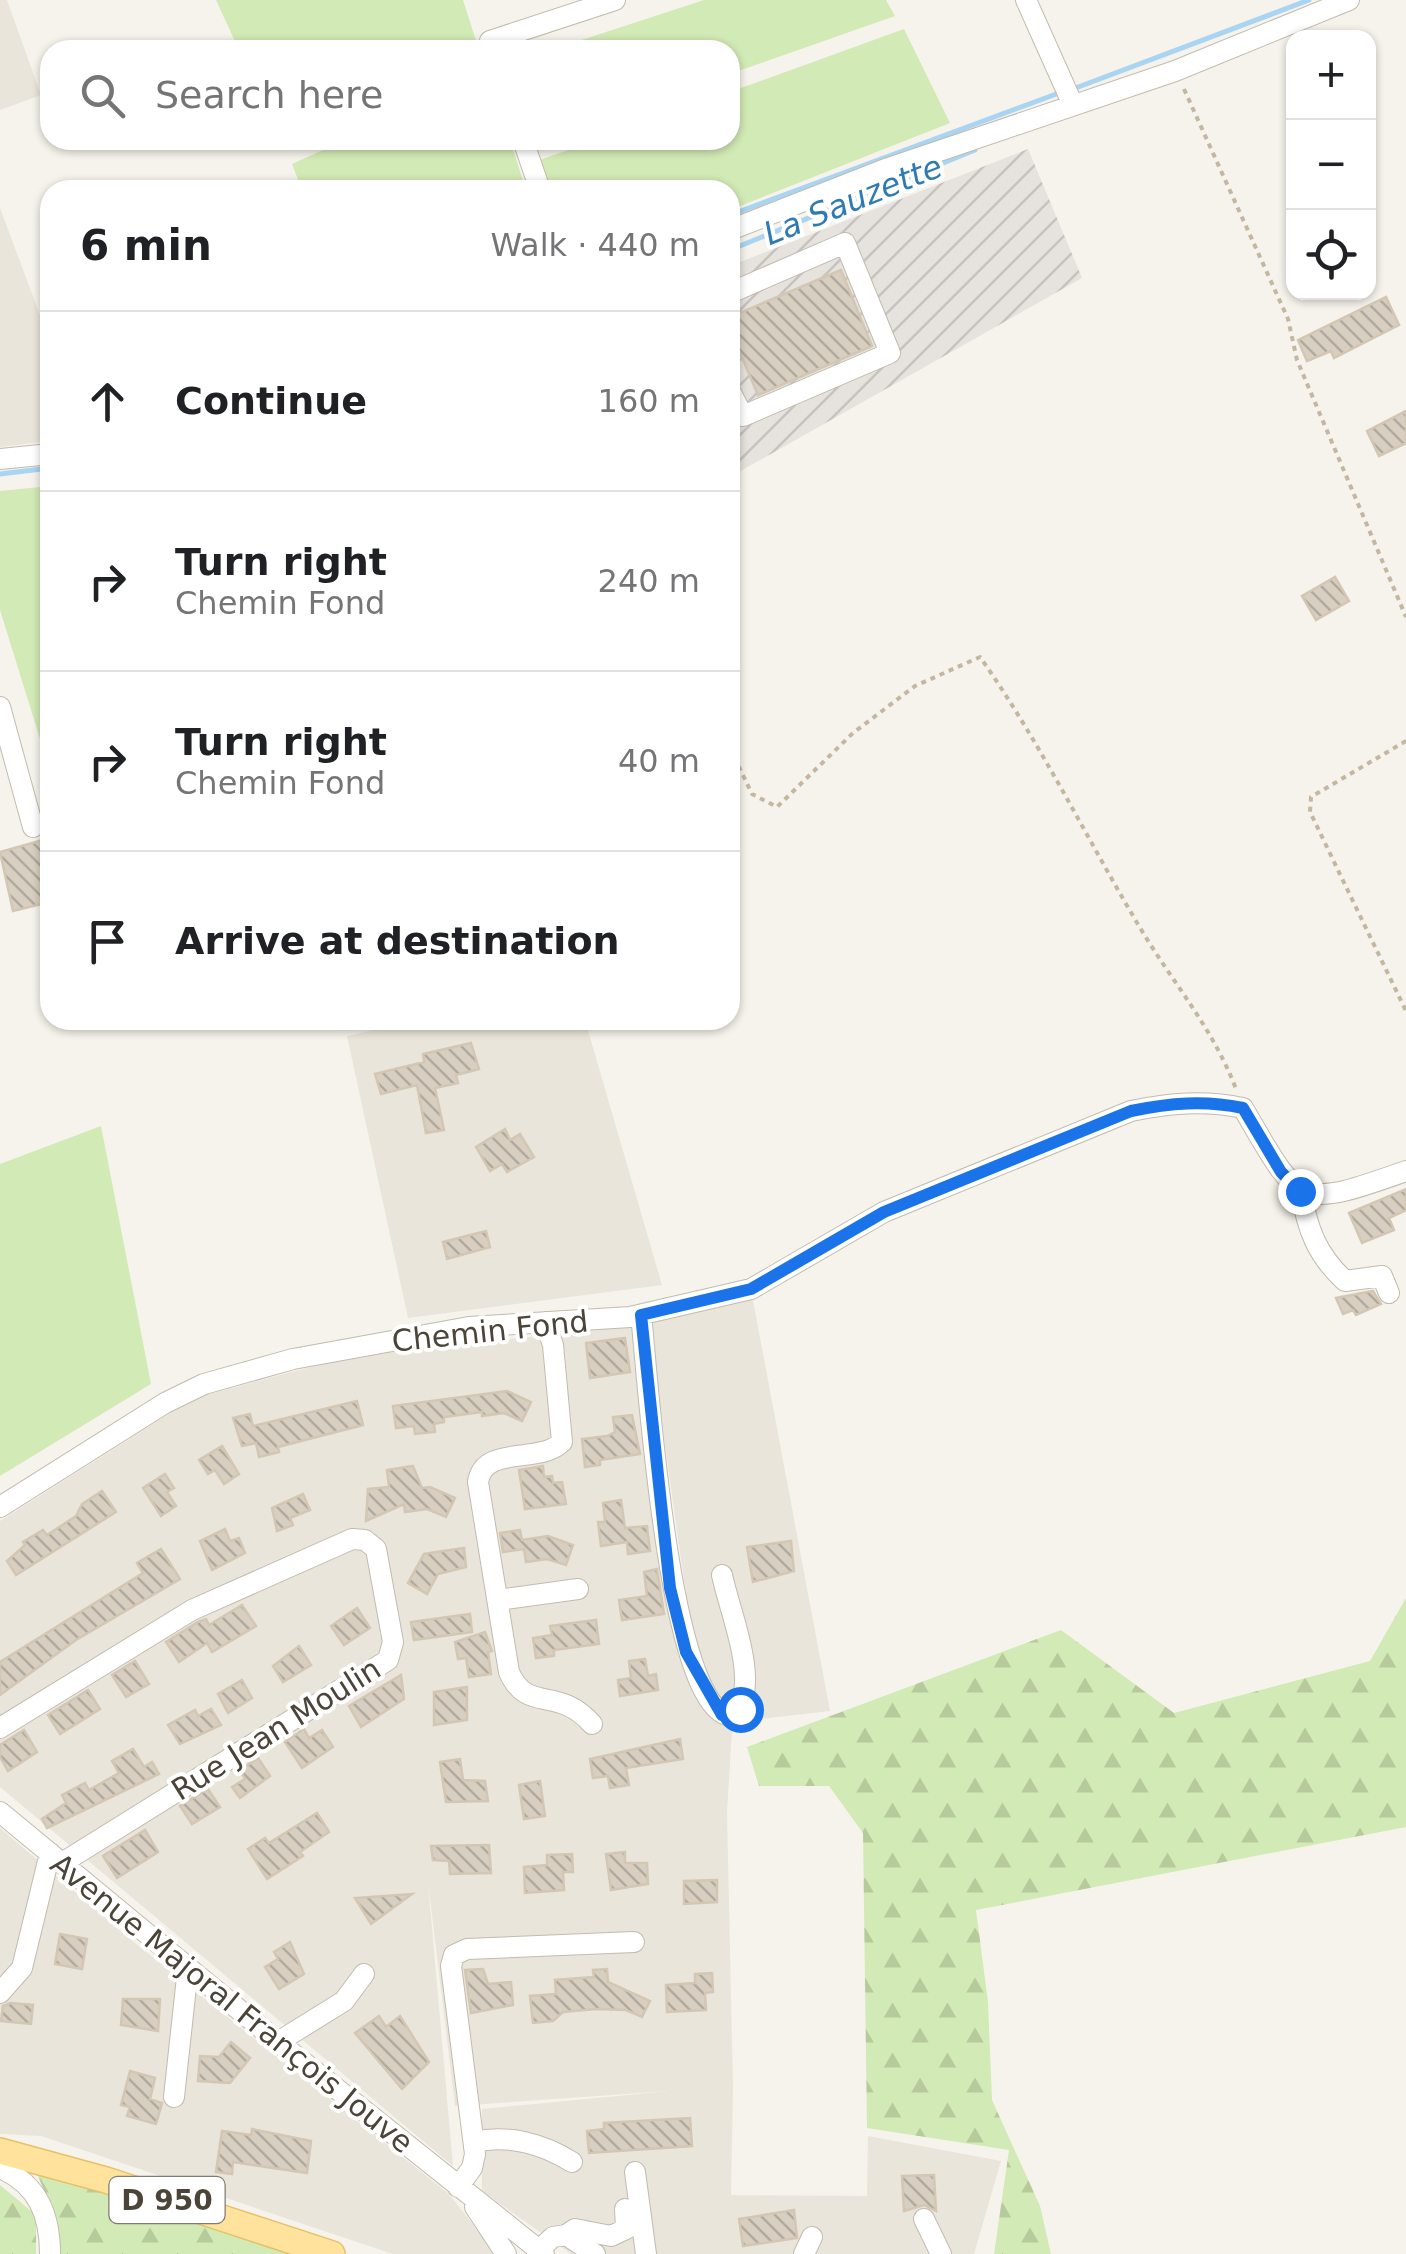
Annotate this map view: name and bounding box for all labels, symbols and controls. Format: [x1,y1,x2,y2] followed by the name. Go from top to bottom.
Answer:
[1286,30,1376,300] map controls
[1286,30,1376,120] button: +
[40,40,740,150] search box
[75,68,130,123] icon: search
[155,73,383,117] text: Search here
[1286,120,1376,210] button: −
[758,147,948,253] water label: La Sauzette
[1286,210,1376,300] button: locate
[80,221,212,270] text: 6 min
[490,226,700,264] text: Walk · 440 m
[80,374,135,429] icon: ahead
[175,379,367,423] text: Continue
[598,382,700,420] text: 160 m
[175,540,387,584] text: Turn right
[80,554,135,609] icon: right
[598,562,700,600] text: 240 m
[175,584,385,622] text: Chemin Fond
[175,720,387,764] text: Turn right
[80,734,135,789] icon: right
[618,742,700,780] text: 40 m
[175,764,385,802] text: Chemin Fond
[80,914,135,969] icon: arrive
[175,919,620,963] text: Arrive at destination
[1278,1169,1324,1215] route end
[390,1303,590,1359] street label: Chemin Fond
[165,1651,387,1807] street label: Rue Jean Moulin
[718,1687,764,1733] route start
[44,1846,420,2160] street label: Avenue Majoral François Jouve
[110,2177,224,2223] road number: D 950

